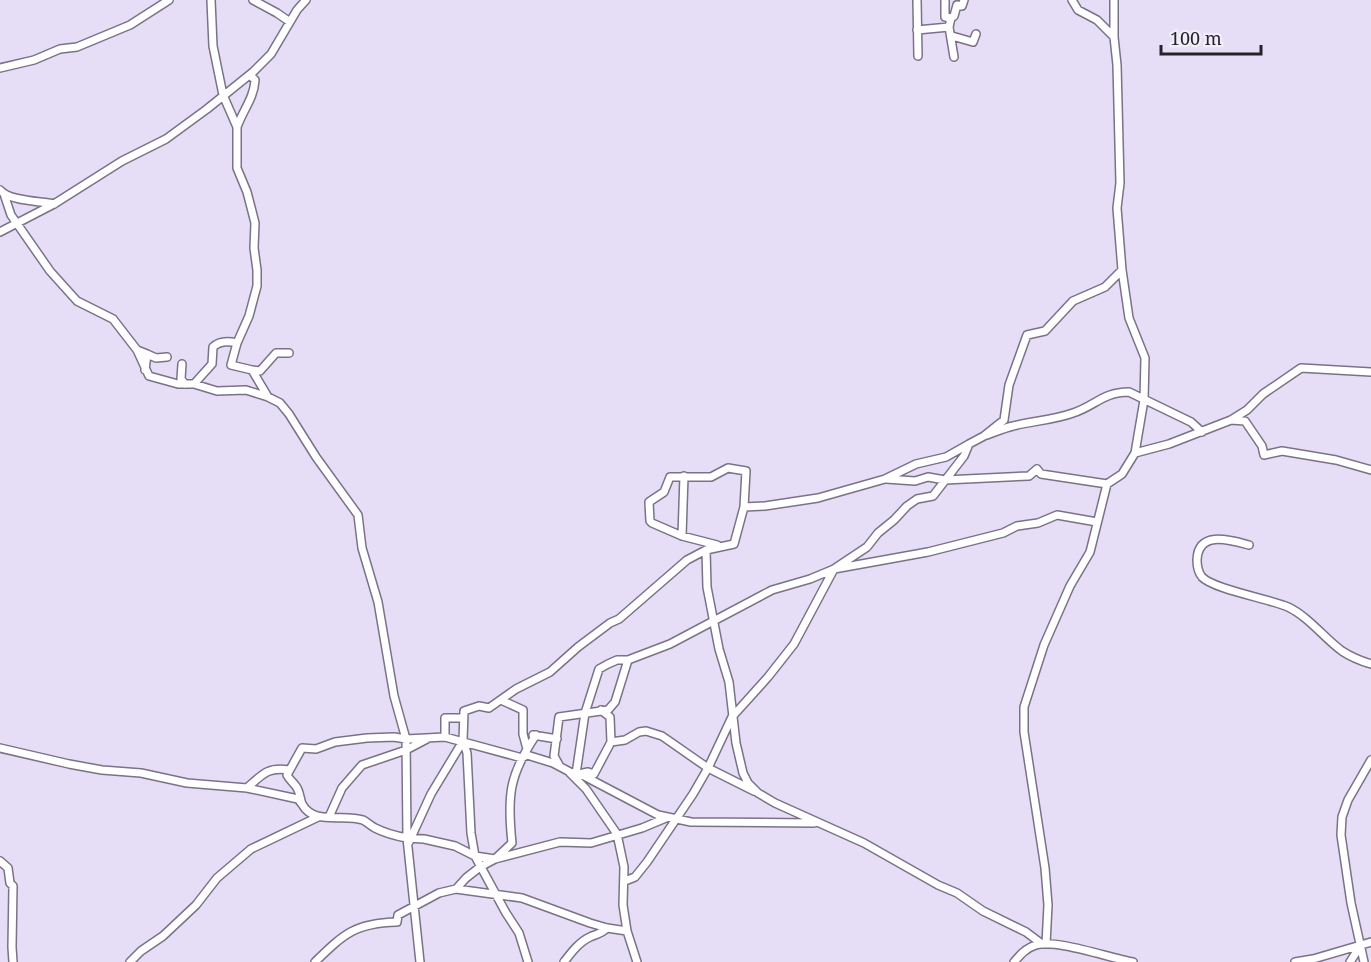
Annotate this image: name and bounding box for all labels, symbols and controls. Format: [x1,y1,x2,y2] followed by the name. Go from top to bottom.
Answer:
[1161,18,1262,56] scale bar
[1170,26,1222,50] text: 100 m

